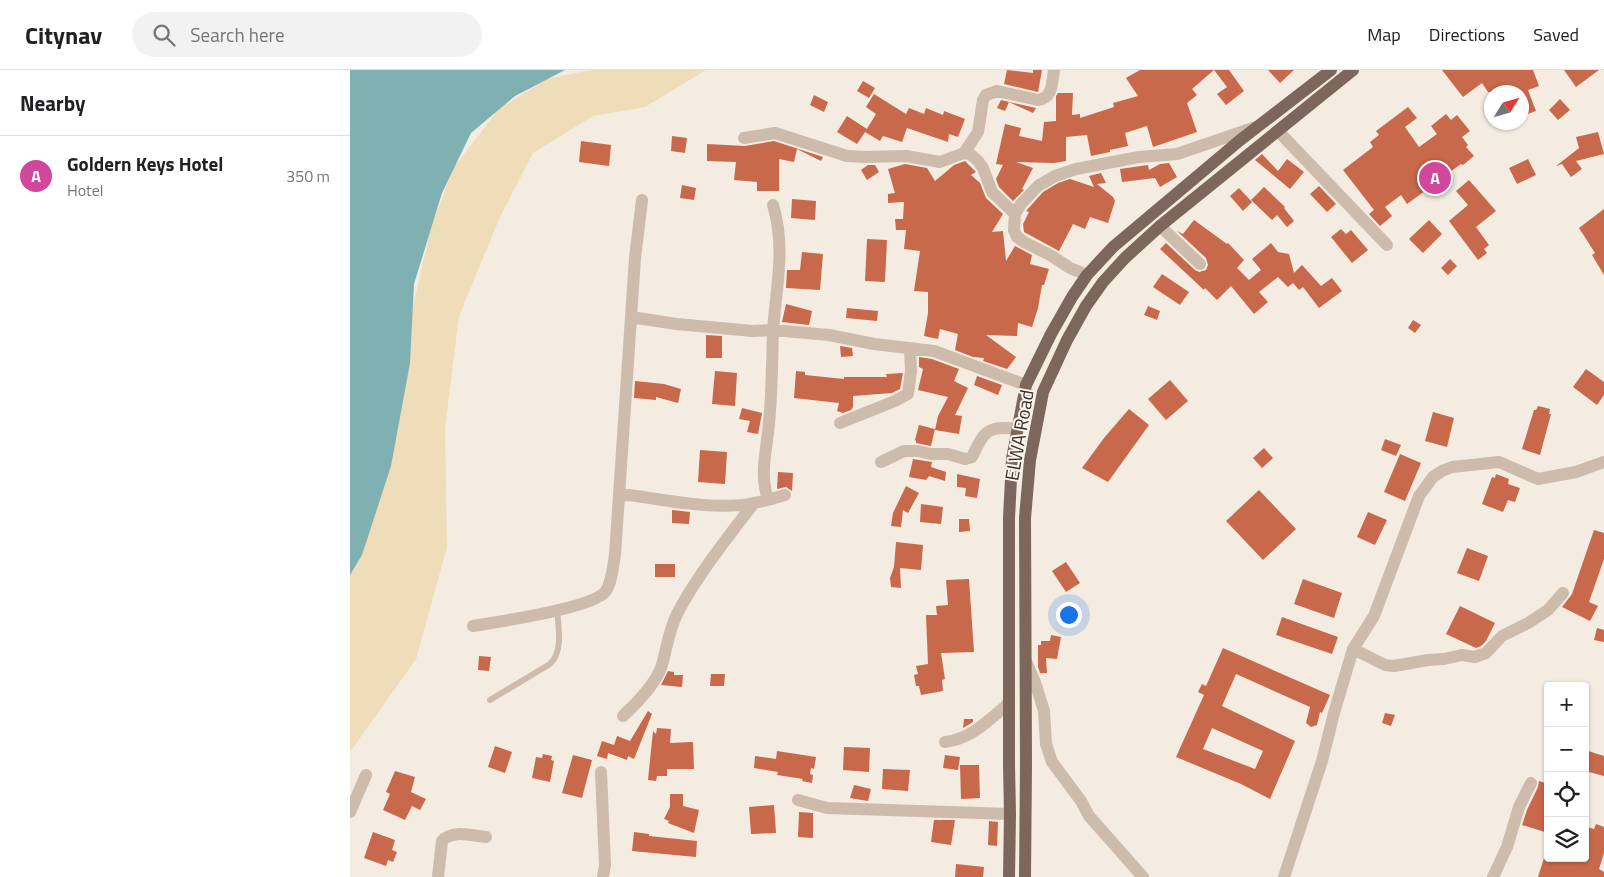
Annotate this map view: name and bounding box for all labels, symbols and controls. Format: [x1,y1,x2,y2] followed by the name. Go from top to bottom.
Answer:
[132,12,482,57] search box
[25,17,102,53] text: Citynav
[190,20,285,49] text: Search here
[150,21,178,49] icon: search
[1367,21,1401,48] text: Map
[1429,21,1505,48] text: Directions
[1533,21,1579,48] text: Saved
[1484,85,1529,130] north arrow
[20,87,85,119] text: Nearby
[67,149,223,178] text: Goldern Keys Hotel
[1419,159,1451,197] pin: A
[31,164,41,188] text: A
[286,164,330,188] text: 350 m
[67,178,104,202] text: Hotel
[996,387,1041,483] street label: ELWA Road
[1056,602,1082,628] your location
[1544,682,1589,862] map controls
[1544,682,1589,727] button: +
[1544,727,1589,772] button: −
[1544,772,1589,817] button: locate
[1544,817,1589,862] button: layers

